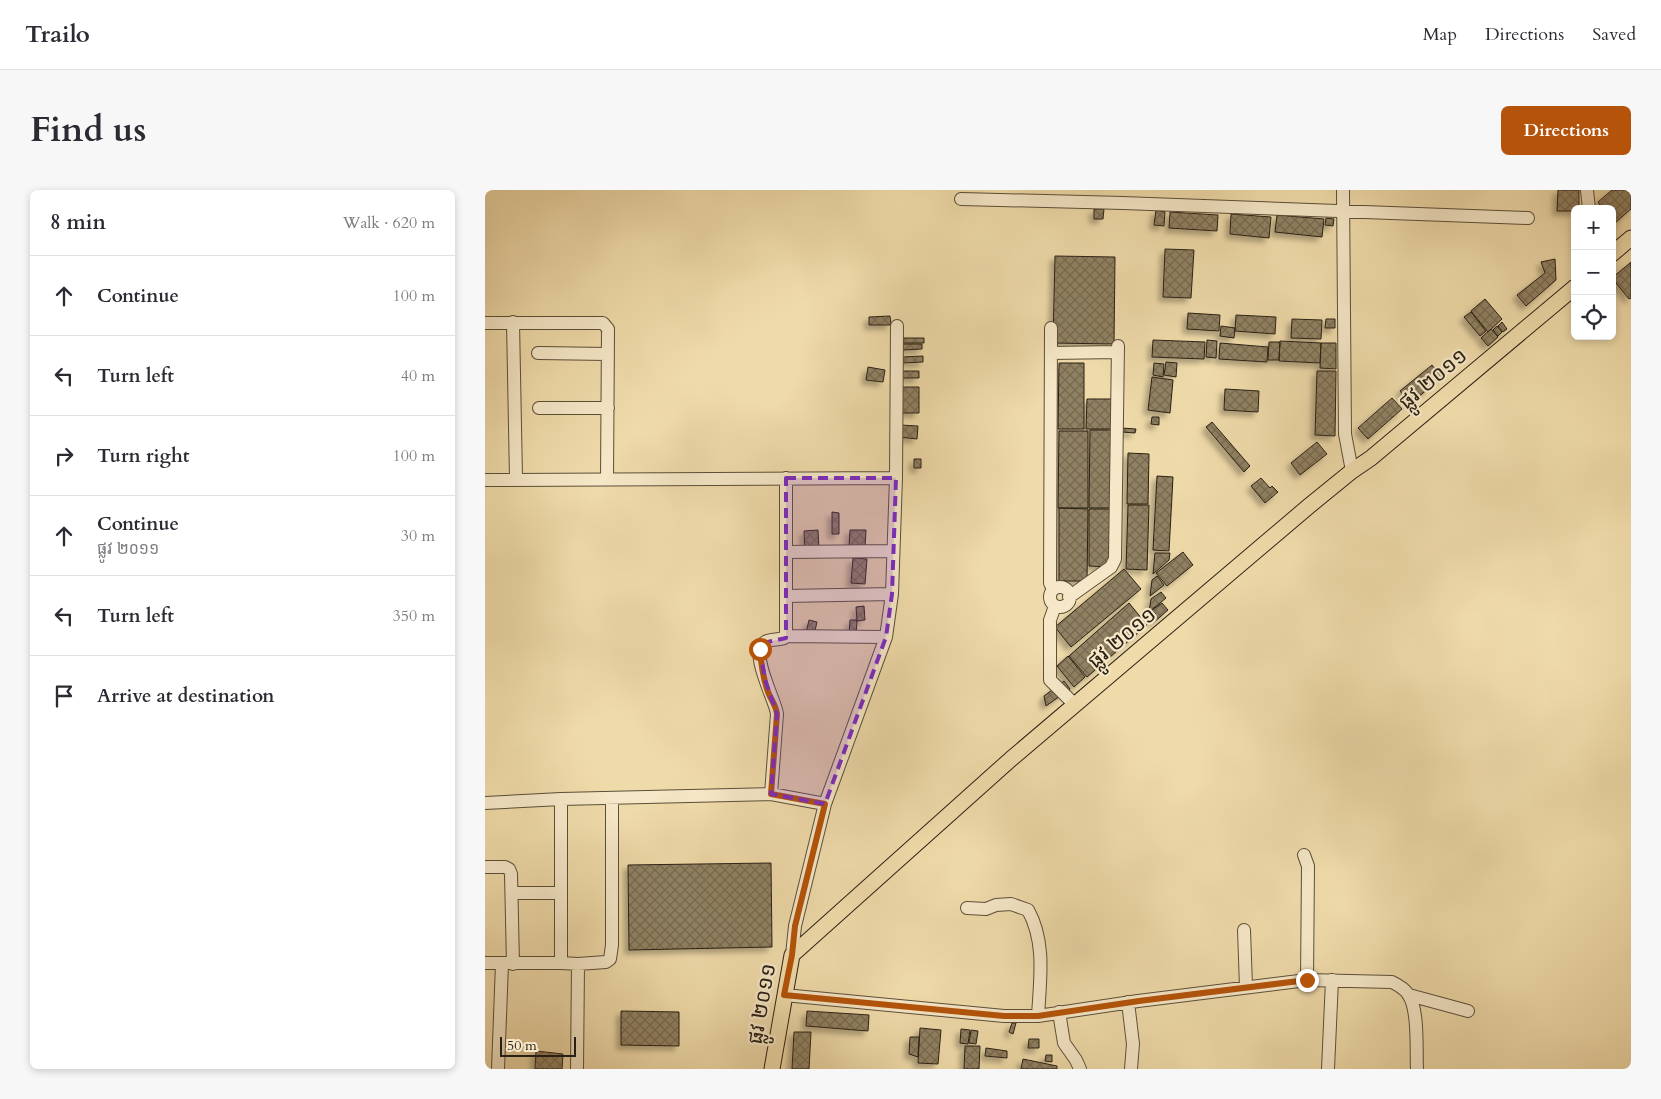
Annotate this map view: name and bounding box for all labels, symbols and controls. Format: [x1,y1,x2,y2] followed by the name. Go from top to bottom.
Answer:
[25,18,90,51] text: Trailo
[1423,22,1457,47] text: Map
[1485,22,1564,47] text: Directions
[1592,22,1636,47] text: Saved
[30,106,146,154] text: Find us
[1501,106,1631,155] button: Directions
[1571,205,1616,340] map controls
[1571,205,1616,250] button: +
[50,208,106,237] text: 8 min
[343,212,435,234] text: Walk · 620 m
[1571,250,1616,295] button: −
[50,282,78,310] icon: ahead
[97,283,179,309] text: Continue
[393,285,435,307] text: 100 m
[1571,295,1616,340] button: locate
[1392,342,1476,420] street label: ផ្លូវ ២០១១
[50,362,78,390] icon: left
[97,363,174,389] text: Turn left
[401,365,435,387] text: 40 m
[50,442,78,470] icon: right
[97,443,189,469] text: Turn right
[393,445,435,467] text: 100 m
[97,511,179,537] text: Continue
[50,522,78,550] icon: ahead
[401,525,435,547] text: 30 m
[97,538,159,560] text: ផ្លូវ ២០១១
[1081,601,1165,679] street label: ផ្លូវ ២០១១
[50,602,78,630] icon: left
[97,603,174,629] text: Turn left
[393,605,435,627] text: 350 m
[749,638,772,661] route start
[50,682,78,710] icon: arrive
[97,683,274,709] text: Arrive at destination
[741,961,788,1047] street label: ផ្លូវ ២០១១
[1296,969,1319,992] route end
[500,1034,576,1057] scale bar
[507,1036,537,1055] text: 50 m

